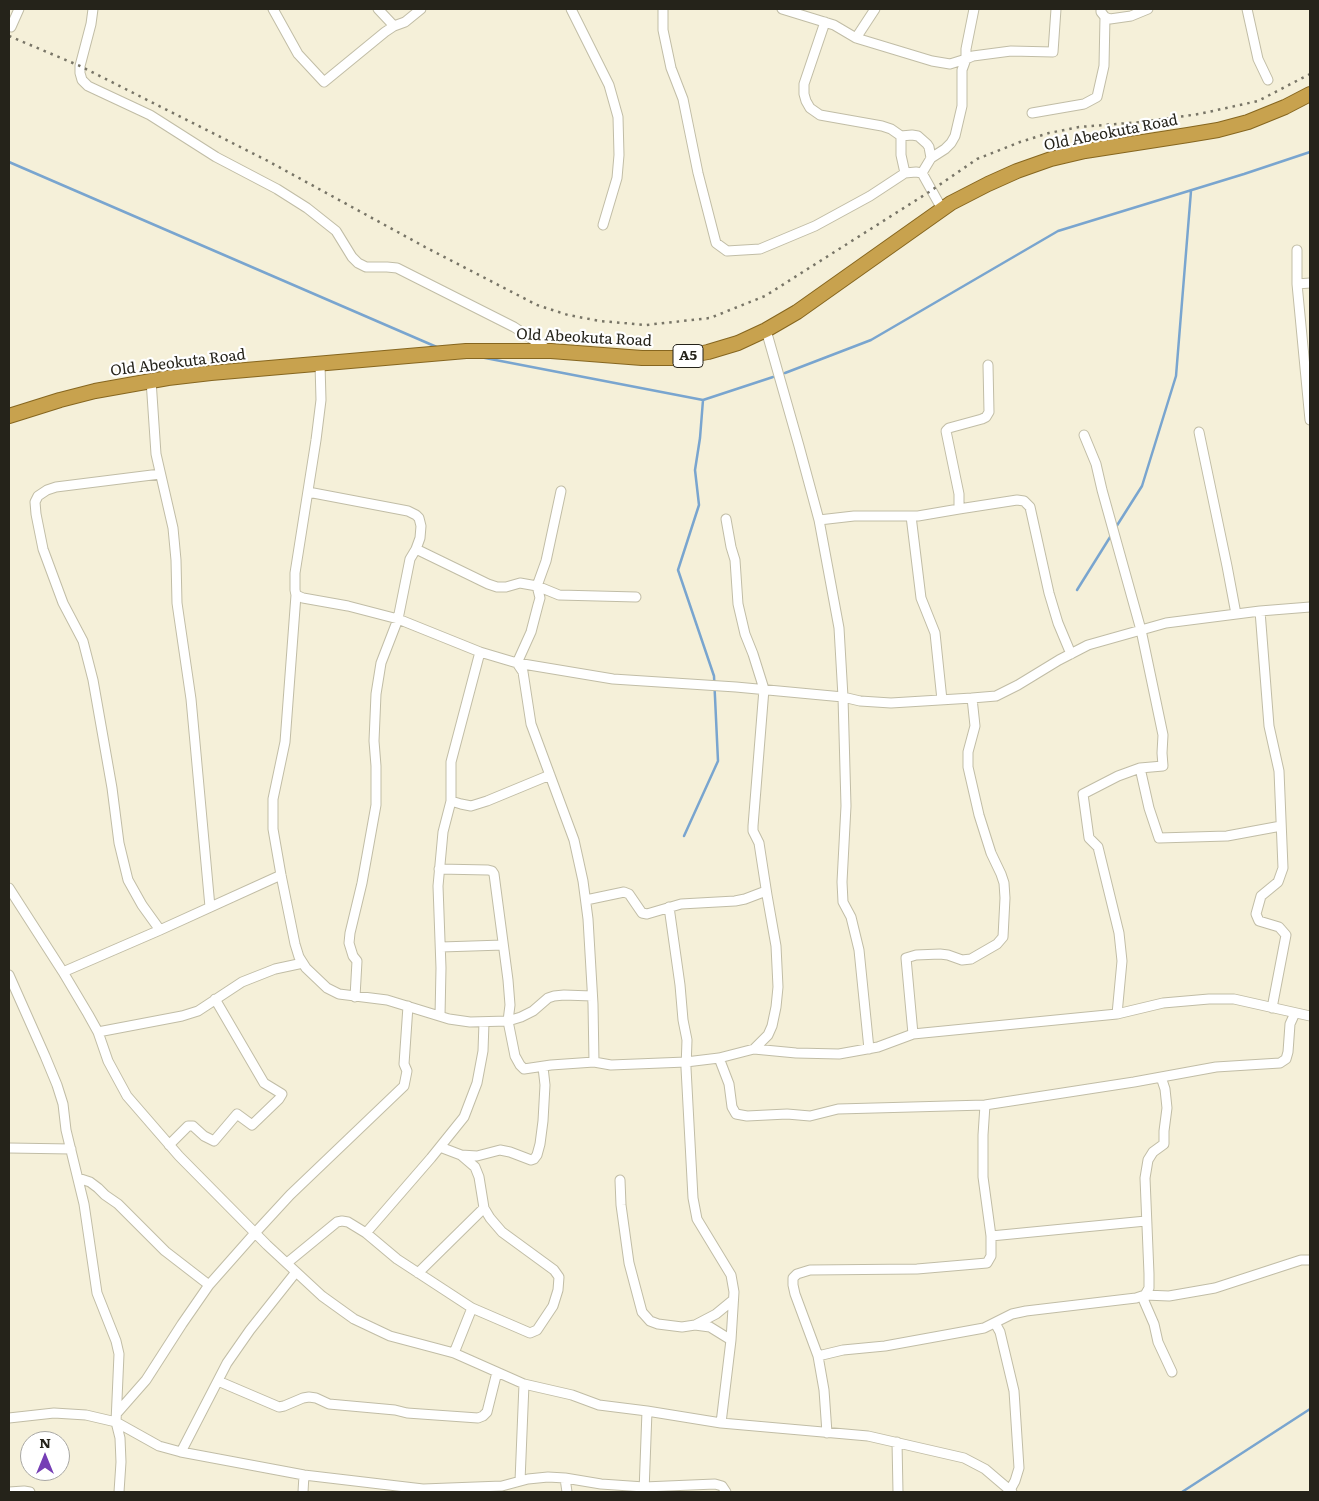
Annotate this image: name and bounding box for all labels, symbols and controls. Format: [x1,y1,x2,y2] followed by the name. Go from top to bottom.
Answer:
[1043,111,1179,155] street label: Old Abeokuta Road
[516,325,652,351] street label: Old Abeokuta Road
[673,344,703,368] road number: A5
[109,346,247,380] street label: Old Abeokuta Road
[20,1431,70,1481] north arrow
[39,1432,51,1452] text: N

